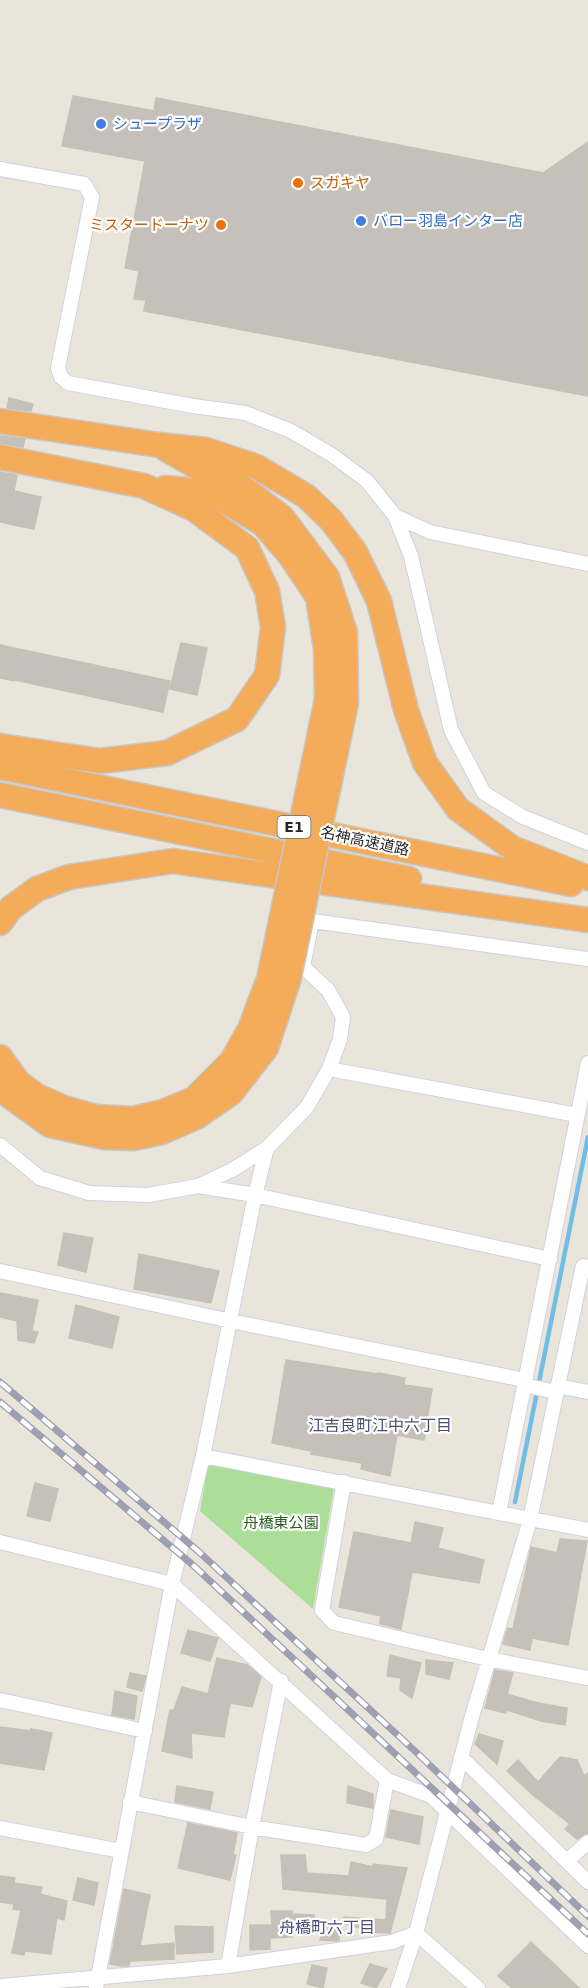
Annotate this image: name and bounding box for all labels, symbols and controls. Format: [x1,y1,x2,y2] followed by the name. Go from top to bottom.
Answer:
[113,115,202,133] place label: シュープラザ
[94,117,108,131] marker: シュープラザ
[310,174,370,192] place label: スガキヤ
[291,176,305,190] marker: スガキヤ
[373,212,523,230] place label: バロー羽島インター店
[354,214,368,228] marker: バロー羽島インター店
[89,216,209,234] place label: ミスタードーナツ
[214,218,228,232] marker: ミスタードーナツ
[278,816,310,838] road number: E1
[319,823,411,859] street label: 名神高速道路
[308,1416,452,1435] district label: 江吉良町江中六丁目
[243,1514,319,1532] park label: 舟橋東公園
[279,1918,375,1937] district label: 舟橋町六丁目

